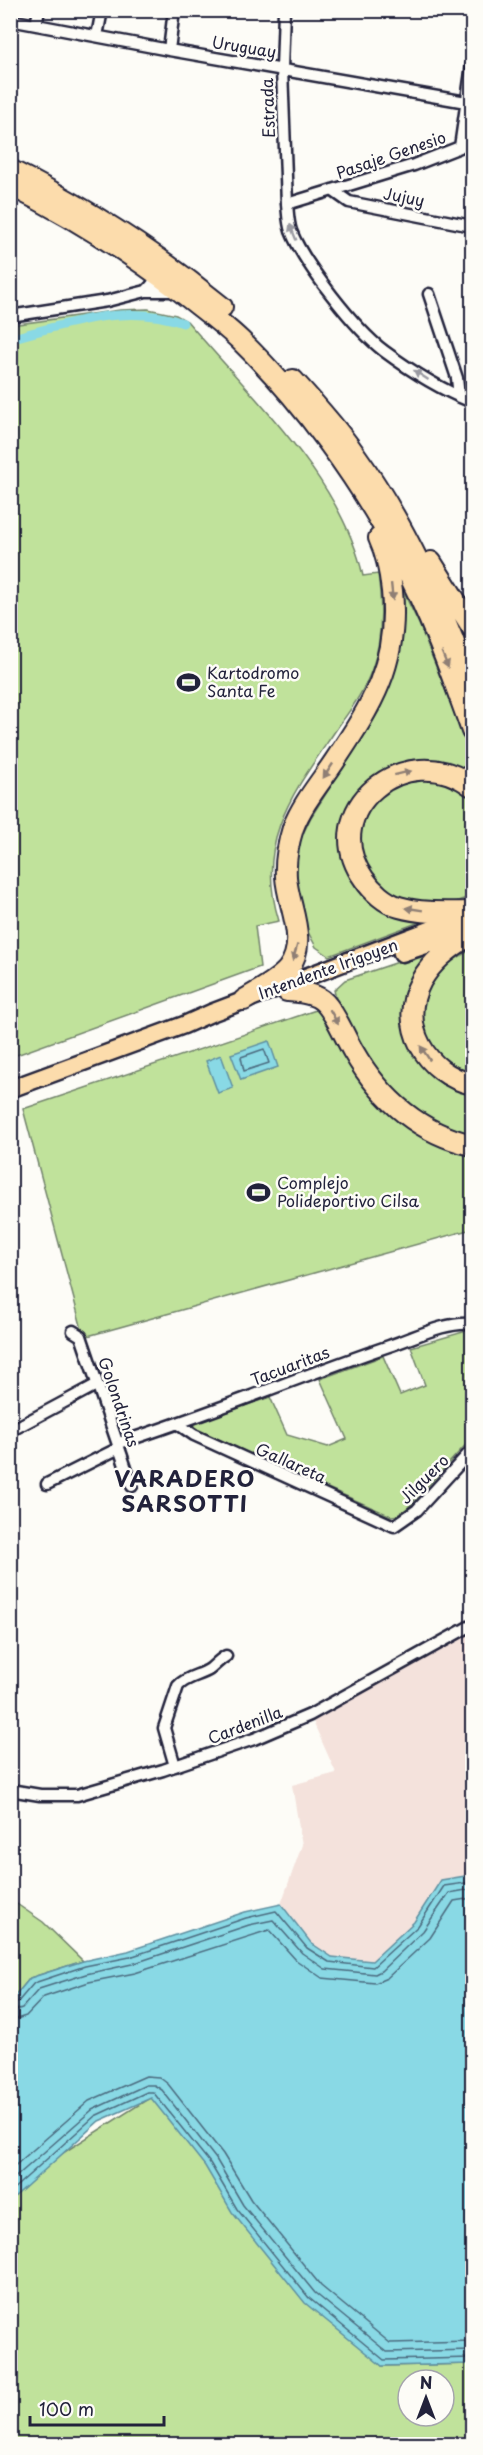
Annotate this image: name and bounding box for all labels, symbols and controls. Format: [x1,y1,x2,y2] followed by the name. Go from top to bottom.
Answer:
[210,29,278,63] street label: Uruguay
[254,78,280,138] street label: Estrada
[333,124,449,184] street label: Pasaje Genesio
[382,180,427,212] street label: Jujuy
[287,223,297,241] one-way arrow
[413,369,429,380] one-way arrow
[387,583,397,602] one-way arrow
[441,651,450,669] one-way arrow
[207,660,299,702] place label: Kartodromo Santa Fe
[176,669,202,695] sports icon: Kartodromo Santa Fe
[322,762,334,778] one-way arrow
[394,768,412,778] one-way arrow
[405,905,424,914] one-way arrow
[255,932,401,1004] street label: Intendente Irigoyen
[290,944,299,962] one-way arrow
[329,1009,339,1026] one-way arrow
[419,1046,431,1062] one-way arrow
[277,1170,420,1212] place label: Complejo Polideportivo Cilsa
[246,1179,272,1205] sports icon: Complejo Polideportivo Cilsa
[247,1339,332,1391] street label: Tacuaritas
[93,1353,147,1450] street label: Golondrinas
[252,1436,331,1488] street label: Gallareta
[393,1448,454,1509] street label: Jilguero
[114,1461,256,1519] district label: VARADERO SARSOTTI
[204,1699,285,1749] street label: Cardenilla
[396,2368,456,2428] north arrow
[420,2370,432,2394] text: N
[30,2389,164,2427] scale bar
[39,2395,94,2422] text: 100 m

